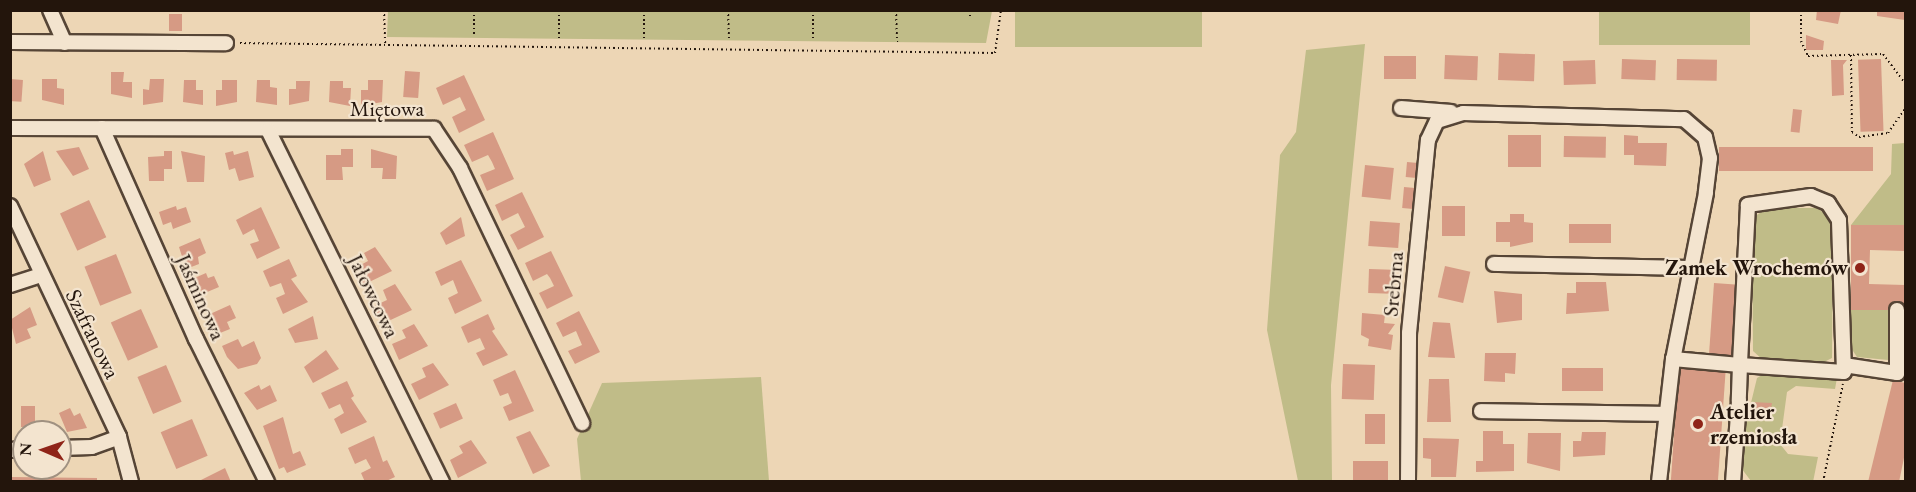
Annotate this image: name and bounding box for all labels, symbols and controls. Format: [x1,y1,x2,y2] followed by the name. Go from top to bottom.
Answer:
[350,96,424,122] street label: Miętowa
[170,250,232,344] street label: Jaśminowa
[342,250,406,342] street label: Jałowcowa
[1377,250,1409,318] street label: Srebrna
[1665,255,1848,281] place label: Zamek Wrochemów
[1853,261,1867,275] marker: Zamek Wrochemów
[60,285,126,383] street label: Szafranowa
[1710,398,1797,450] place label: Atelier rzemiosła
[1691,417,1705,431] marker: Atelier rzemiosła
[12,420,72,480] north arrow
[15,443,36,456] text: N

